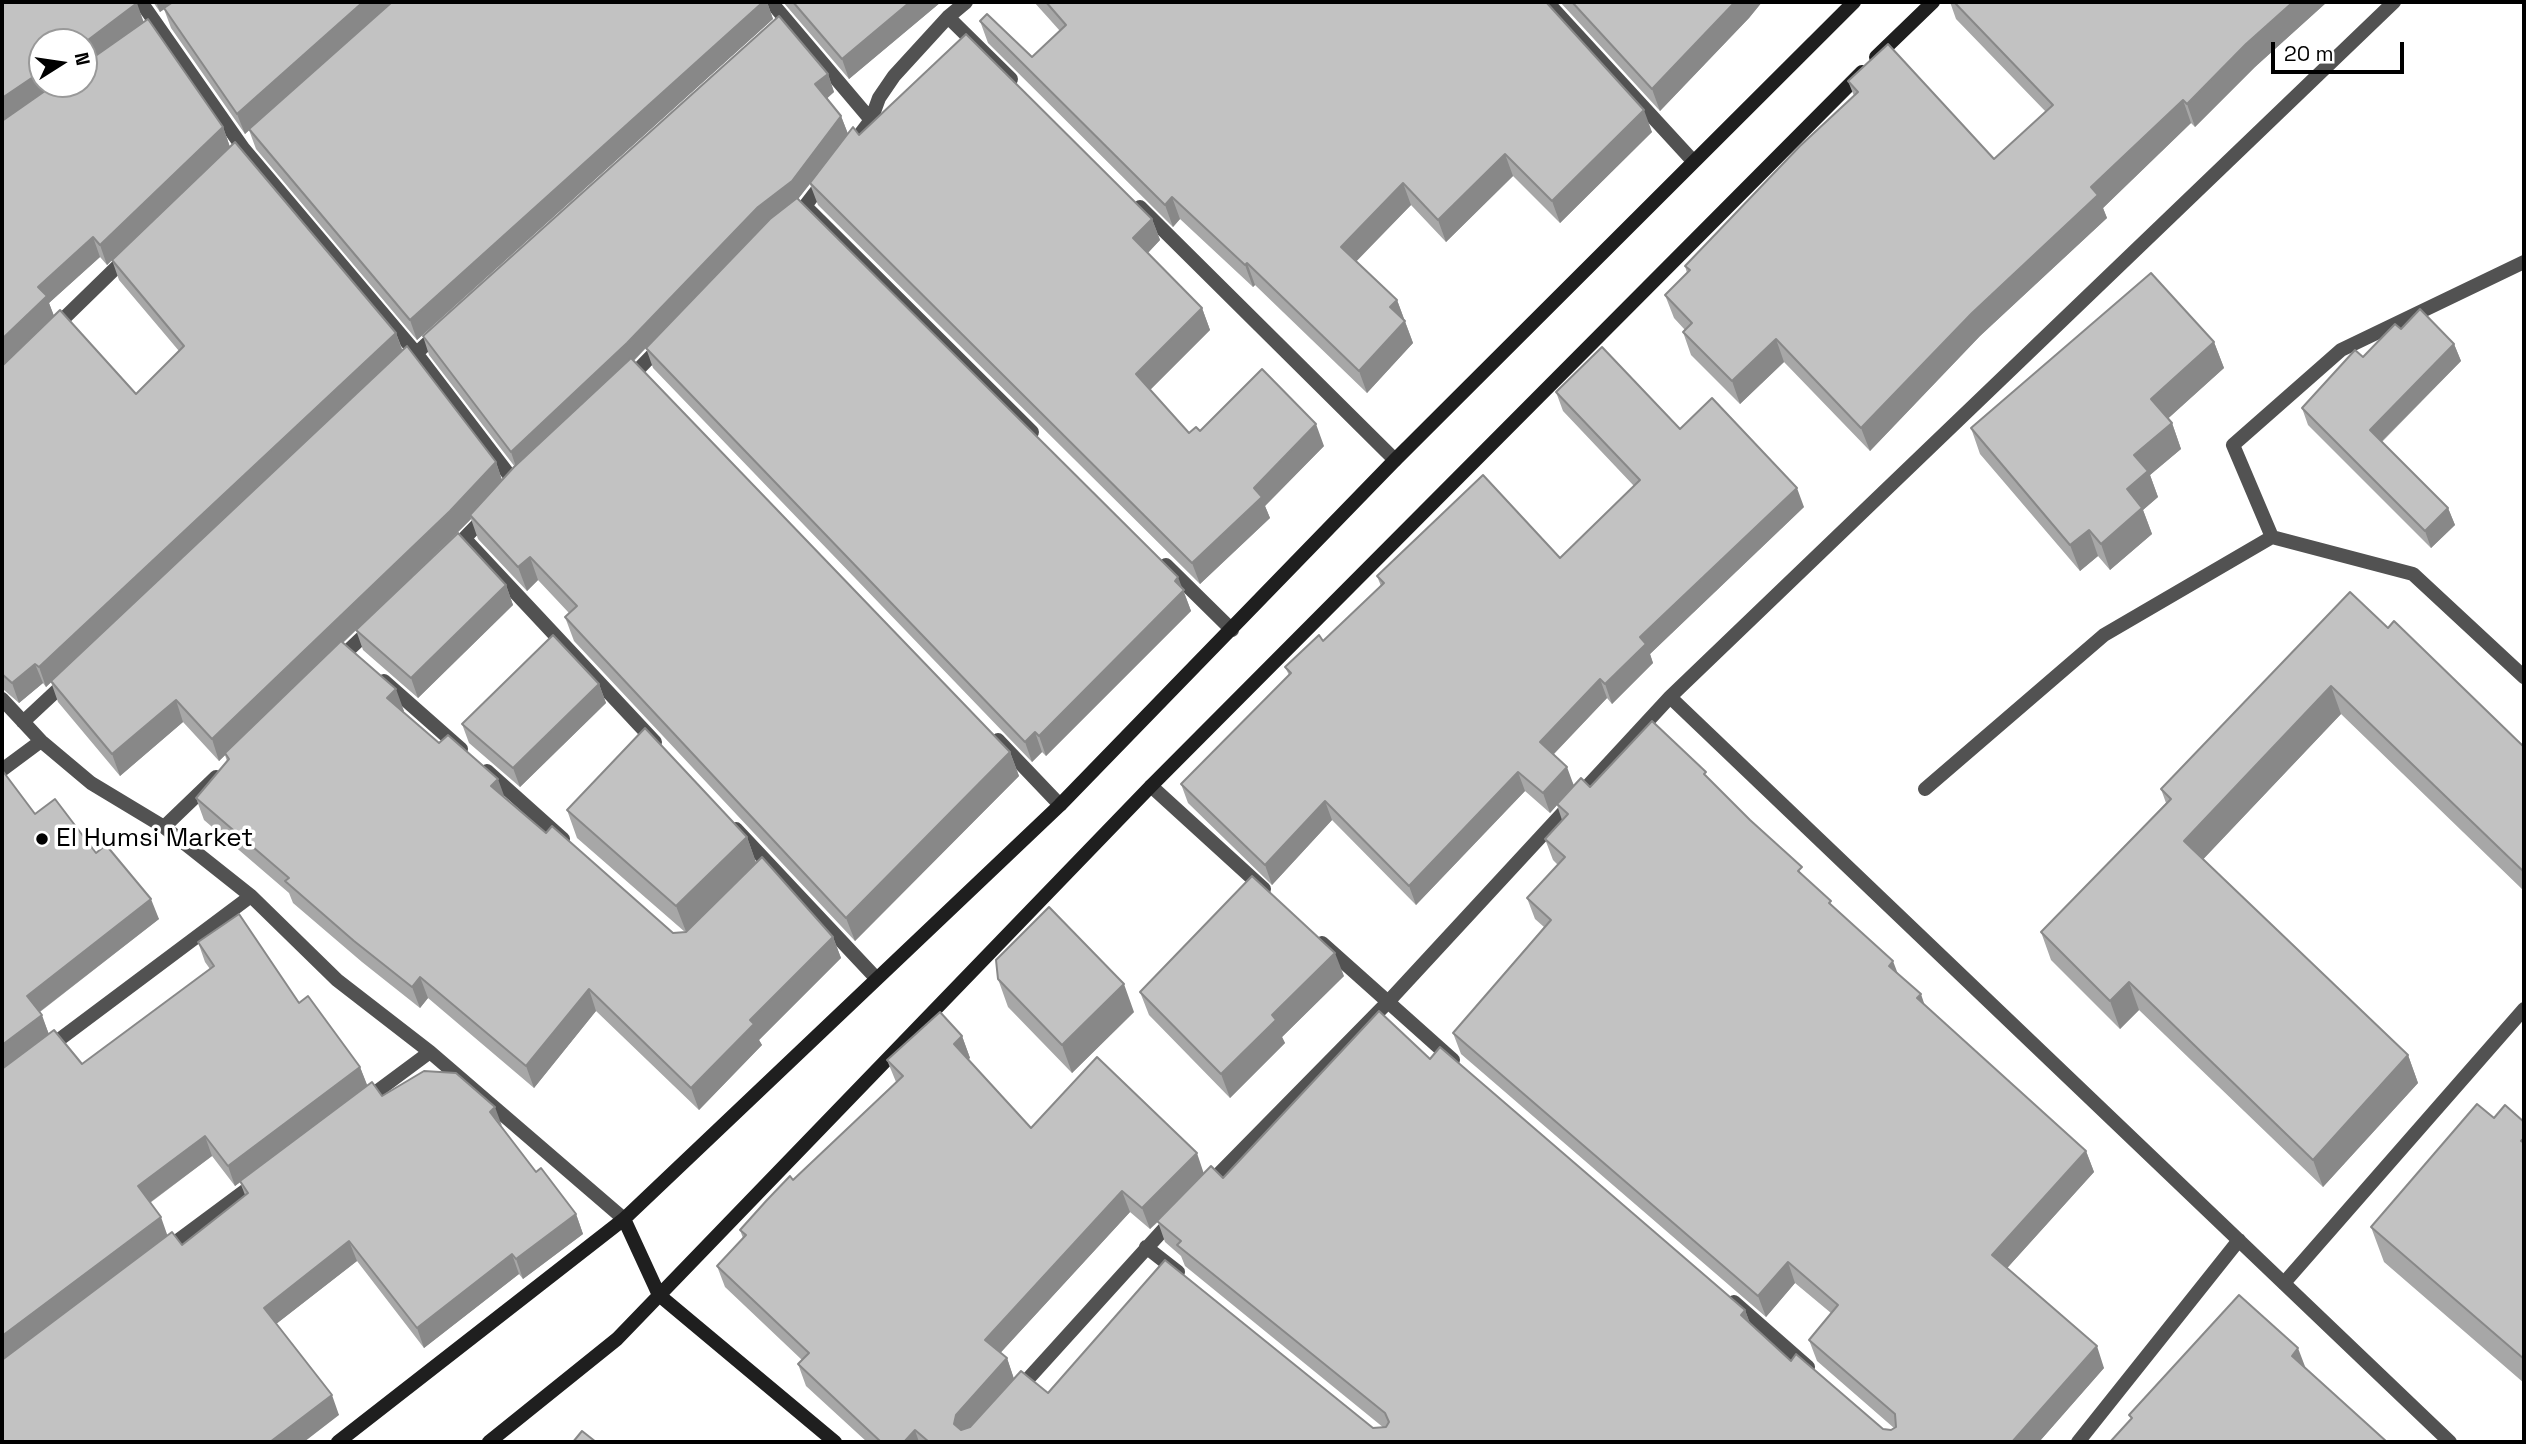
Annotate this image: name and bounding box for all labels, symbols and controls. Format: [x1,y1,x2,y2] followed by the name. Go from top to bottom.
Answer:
[28,28,98,98] north arrow
[2274,28,2407,72] scale bar
[2284,40,2334,67] text: 20 m
[69,50,96,68] text: N
[56,823,253,855] place label: El Humsi Market
[34,831,50,847] marker: El Humsi Market

